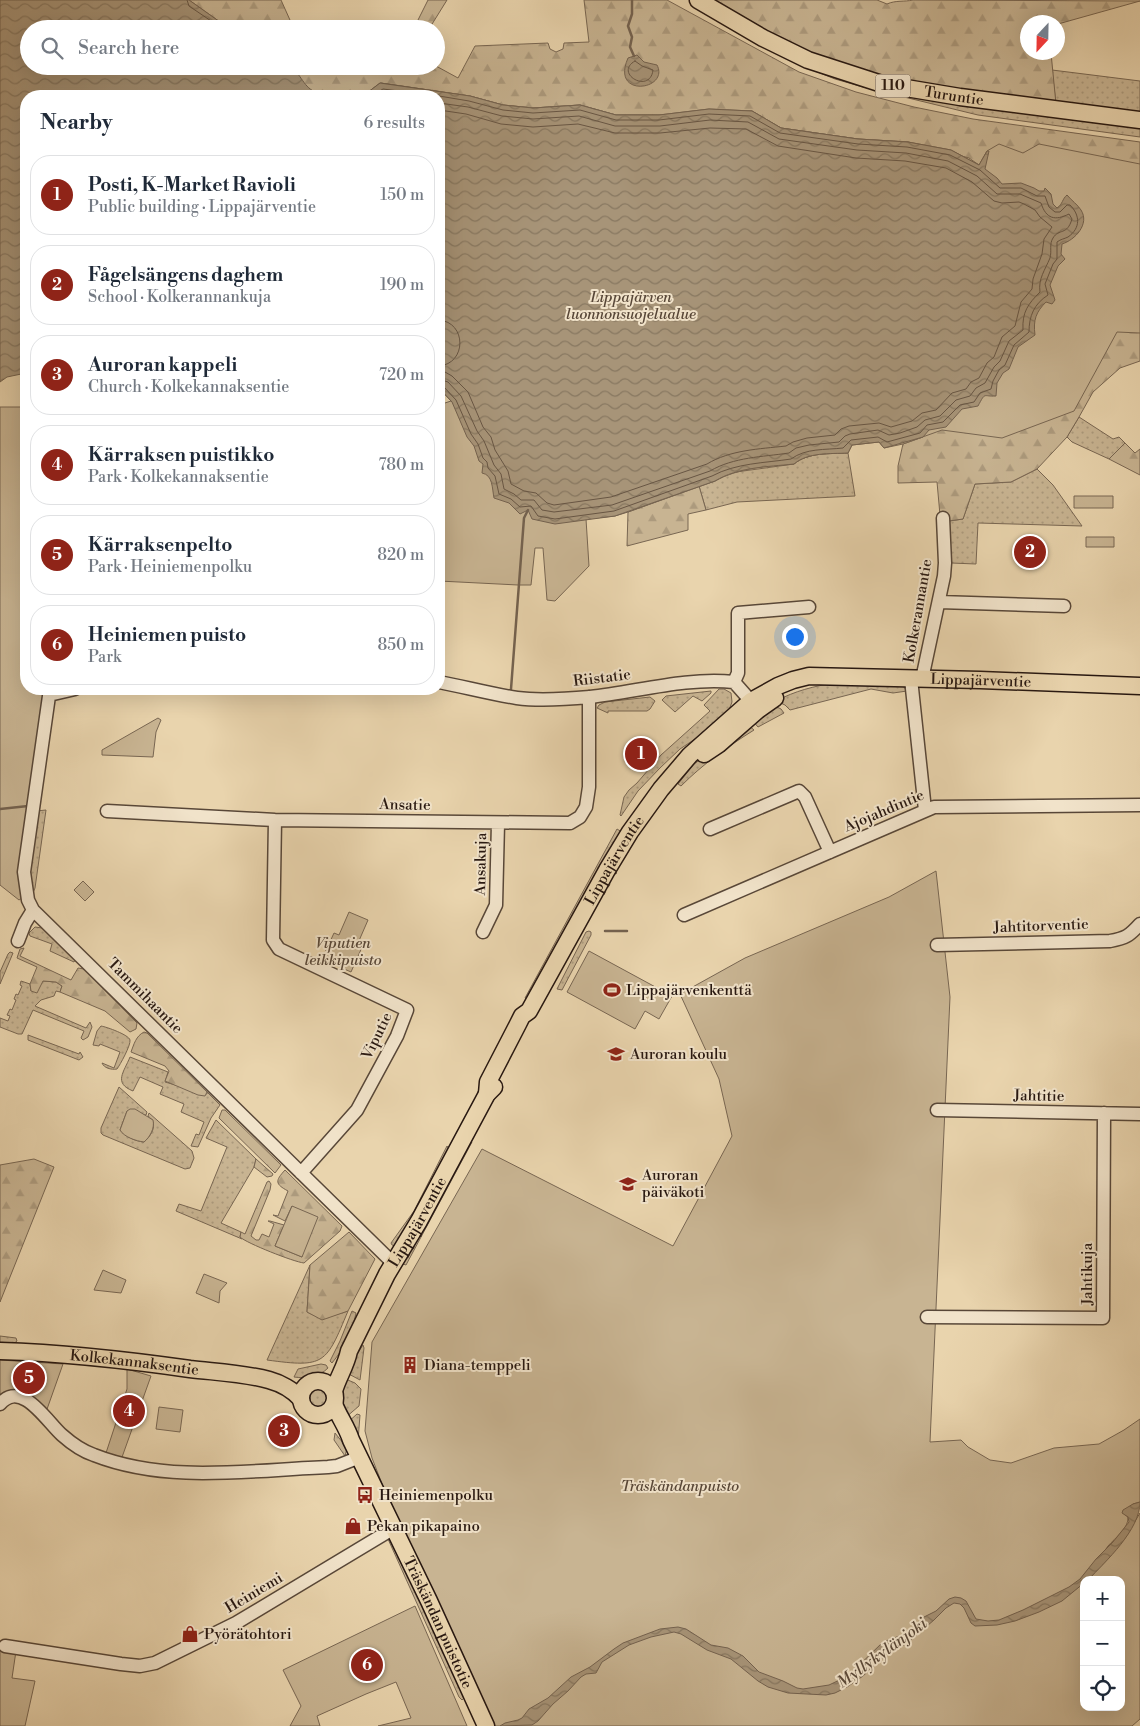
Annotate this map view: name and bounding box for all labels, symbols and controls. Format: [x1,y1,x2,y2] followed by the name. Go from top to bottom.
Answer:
[1020,15,1065,60] north arrow
[20,20,445,75] search box
[38,34,66,62] icon: search
[78,36,179,60] text: Search here
[876,74,910,98] road number: 110
[923,82,985,109] street label: Turuntie
[40,110,113,136] text: Nearby
[364,113,425,133] text: 6 results
[88,173,296,197] text: Posti, K-Market Ravioli
[53,185,61,205] text: 1
[380,185,424,205] text: 150 m
[88,197,316,217] text: Public building · Lippajärventie
[88,263,283,287] text: Fågelsängens daghem
[52,275,62,295] text: 2
[380,275,424,295] text: 190 m
[88,287,271,307] text: School · Kolkerannankuja
[566,288,696,324] park label: Lippajärven luonnonsuojelualue
[88,353,237,377] text: Auroran kappeli
[52,365,62,385] text: 3
[379,365,424,385] text: 720 m
[88,377,289,397] text: Church · Kolkekannaksentie
[88,443,274,467] text: Kärraksen puistikko
[52,455,62,475] text: 4
[379,455,424,475] text: 780 m
[88,467,269,487] text: Park · Kolkekannaksentie
[88,533,232,557] text: Kärraksenpelto
[1014,533,1046,571] pin: 2
[52,545,62,565] text: 5
[377,545,424,565] text: 820 m
[88,557,252,577] text: Park · Heiniemenpolku
[900,558,936,664] street label: Kolkerannantie
[88,623,246,647] text: Heiniemen puisto
[782,624,808,650] your location
[52,635,62,655] text: 6
[377,635,424,655] text: 850 m
[88,647,121,667] text: Park
[572,665,632,691] street label: Riistatie
[930,669,1032,691] street label: Lippajärventie
[625,735,657,773] pin: 1
[840,786,927,837] street label: Ajojahdintie
[378,795,431,815] street label: Ansatie
[580,812,648,908] street label: Lippajärventie
[471,832,491,897] street label: Ansakuja
[992,915,1089,937] street label: Jahtitorventie
[304,934,382,970] park label: Viputien leikkipuisto
[103,954,187,1038] street label: Tammihaantie
[602,980,622,1000] sports icon: Lippajärvenkenttä
[626,981,752,1000] place label: Lippajärvenkenttä
[357,1009,396,1063] street label: Viputie
[606,1044,626,1064] school or university icon: Auroran koulu
[629,1045,728,1064] place label: Auroran koulu
[1012,1086,1065,1106] street label: Jahtitie
[641,1166,704,1202] place label: Auroran päiväkoti
[384,1173,450,1270] street label: Lippajärventie
[618,1174,638,1194] school or university icon: Auroran päiväkoti
[1078,1242,1097,1306] street label: Jahtikuja
[69,1346,200,1379] street label: Kolkekannaksentie
[400,1355,420,1375] building icon: Diana-temppeli
[424,1356,531,1375] place label: Diana-temppeli
[13,1359,45,1397] pin: 5
[113,1392,145,1430] pin: 4
[268,1412,300,1450] pin: 3
[621,1477,739,1496] park label: Träskändanpuisto
[355,1485,375,1505] bus stop icon: Heiniemenpolku
[379,1486,493,1505] place label: Heiniemenpolku
[343,1516,363,1536] shop icon: Pekan pikapaino
[367,1517,480,1536] place label: Pekan pikapaino
[399,1553,477,1691] street label: Träskändan puistotie
[222,1568,286,1618] street label: Heiniemi
[1080,1576,1125,1711] map controls
[1080,1576,1125,1621] button: +
[833,1614,931,1692] water label: Myllykylänjoki
[1080,1621,1125,1666] button: −
[180,1624,200,1644] shop icon: Pyörätohtori
[204,1625,292,1644] place label: Pyörätohtori
[351,1646,383,1684] pin: 6
[1080,1666,1125,1711] button: locate

